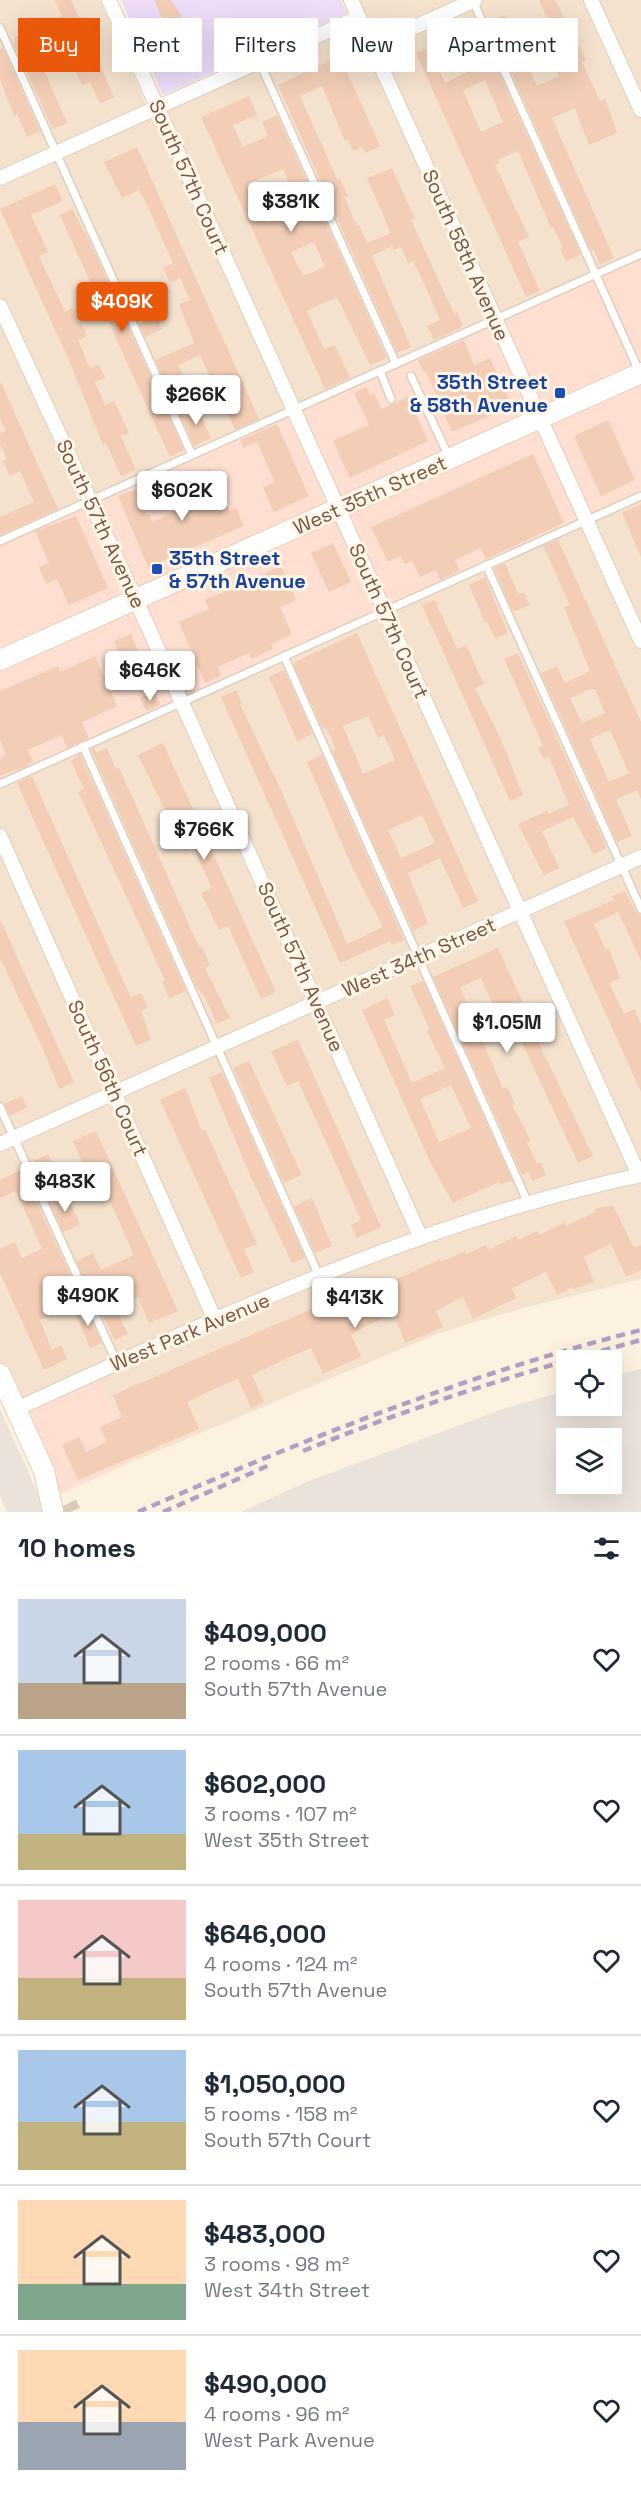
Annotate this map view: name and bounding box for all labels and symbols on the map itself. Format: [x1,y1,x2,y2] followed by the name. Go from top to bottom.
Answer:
[143,95,235,259] street label: South 57th Court
[417,165,515,345] street label: South 58th Avenue
[249,182,333,233] pin: $381K
[80,282,164,333] pin: $409K
[410,369,548,418] place label: 35th Street & 58th Avenue
[154,375,238,426] pin: $266K
[553,386,567,400] marker: 35th Street & 58th Avenue
[50,435,152,613] street label: South 57th Avenue
[289,449,451,541] street label: West 35th Street
[140,471,224,522] pin: $602K
[343,539,435,703] street label: South 57th Court
[169,545,306,594] place label: 35th Street & 57th Avenue
[150,562,164,576] marker: 35th Street & 57th Avenue
[108,651,192,702] pin: $646K
[162,810,246,861] pin: $766K
[252,878,350,1056] street label: South 57th Avenue
[338,911,500,1003] street label: West 34th Street
[62,996,154,1160] street label: South 56th Court
[458,1003,556,1054] pin: $1.05M
[23,1162,107,1213] pin: $483K
[46,1276,130,1327] pin: $490K
[313,1278,397,1329] pin: $413K
[106,1287,274,1377] street label: West Park Avenue

